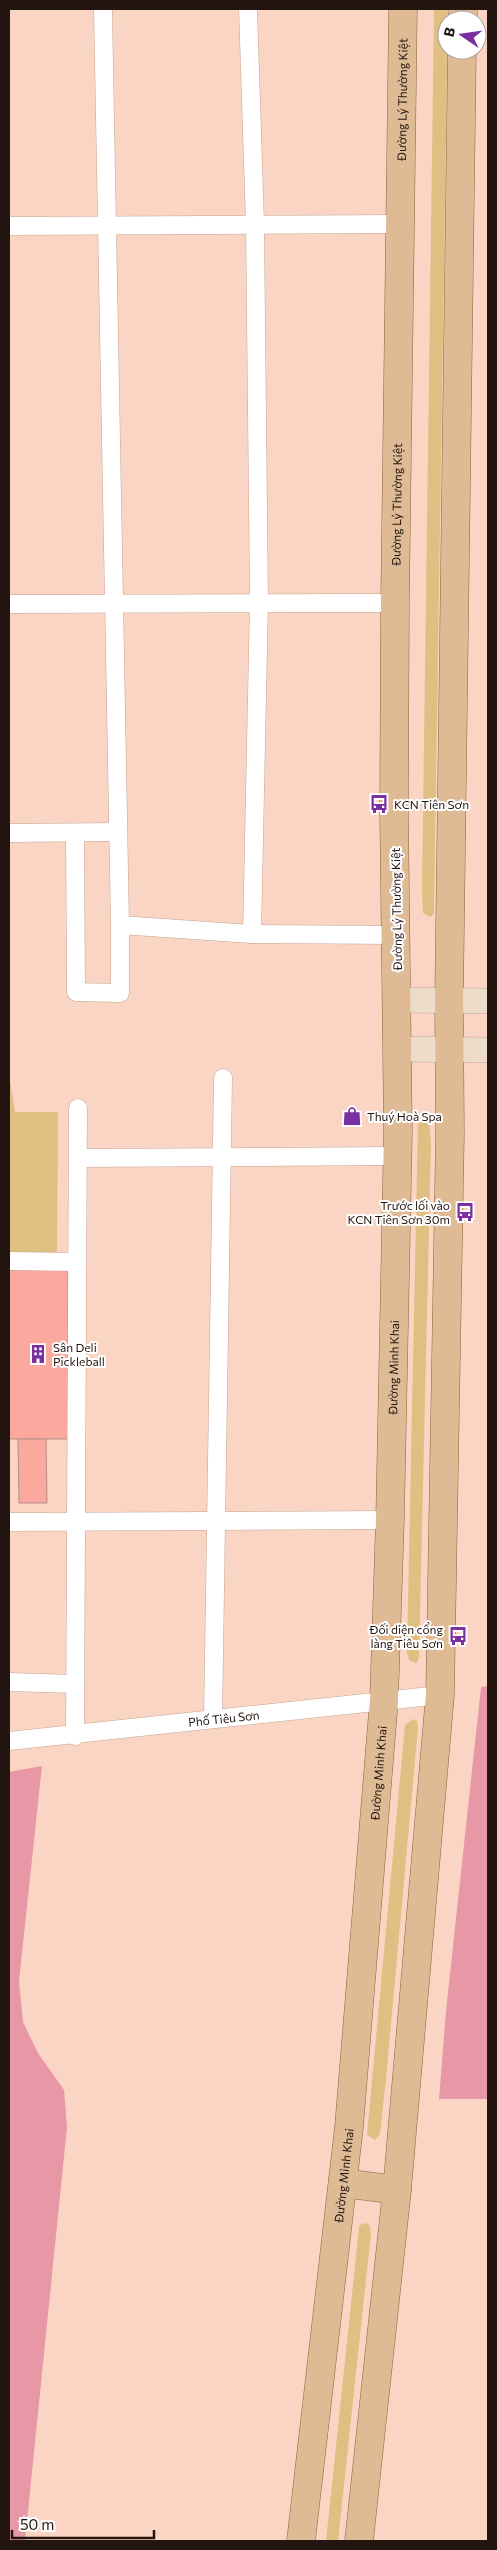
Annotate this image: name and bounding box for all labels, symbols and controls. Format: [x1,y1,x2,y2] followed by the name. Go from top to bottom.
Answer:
[437,10,487,60] north arrow
[440,26,458,38] text: B
[394,38,410,162] street label: Đường Lý Thường Kiệt
[388,443,404,567] street label: Đường Lý Thường Kiệt
[368,793,390,815] bus stop icon: KCN Tiên Sơn
[394,797,469,811] place label: KCN Tiên Sơn
[388,848,404,971] street label: Đường Lý Thường Kiệt
[341,1105,363,1127] shop icon: Thuý Hoà Spa
[367,1109,442,1123] place label: Thuý Hoà Spa
[348,1198,450,1226] place label: Trước lối vào KCN Tiên Sơn 30m
[454,1201,476,1223] bus stop icon: Trước lối vào KCN Tiên Sơn 30m
[385,1320,401,1416] street label: Đường Minh Khai
[53,1340,105,1368] place label: Sân Deli Pickleball
[27,1343,49,1365] building icon: Sân Deli Pickleball
[369,1622,443,1650] place label: Đối diện cổng làng Tiêu Sơn
[447,1625,469,1647] bus stop icon: Đối diện cổng làng Tiêu Sơn
[187,1707,260,1729] street label: Phố Tiêu Sơn
[367,1725,389,1822] street label: Đường Minh Khai
[331,2128,356,2224] street label: Đường Minh Khai
[12,2508,155,2540] scale bar
[20,2515,54,2533] text: 50 m

